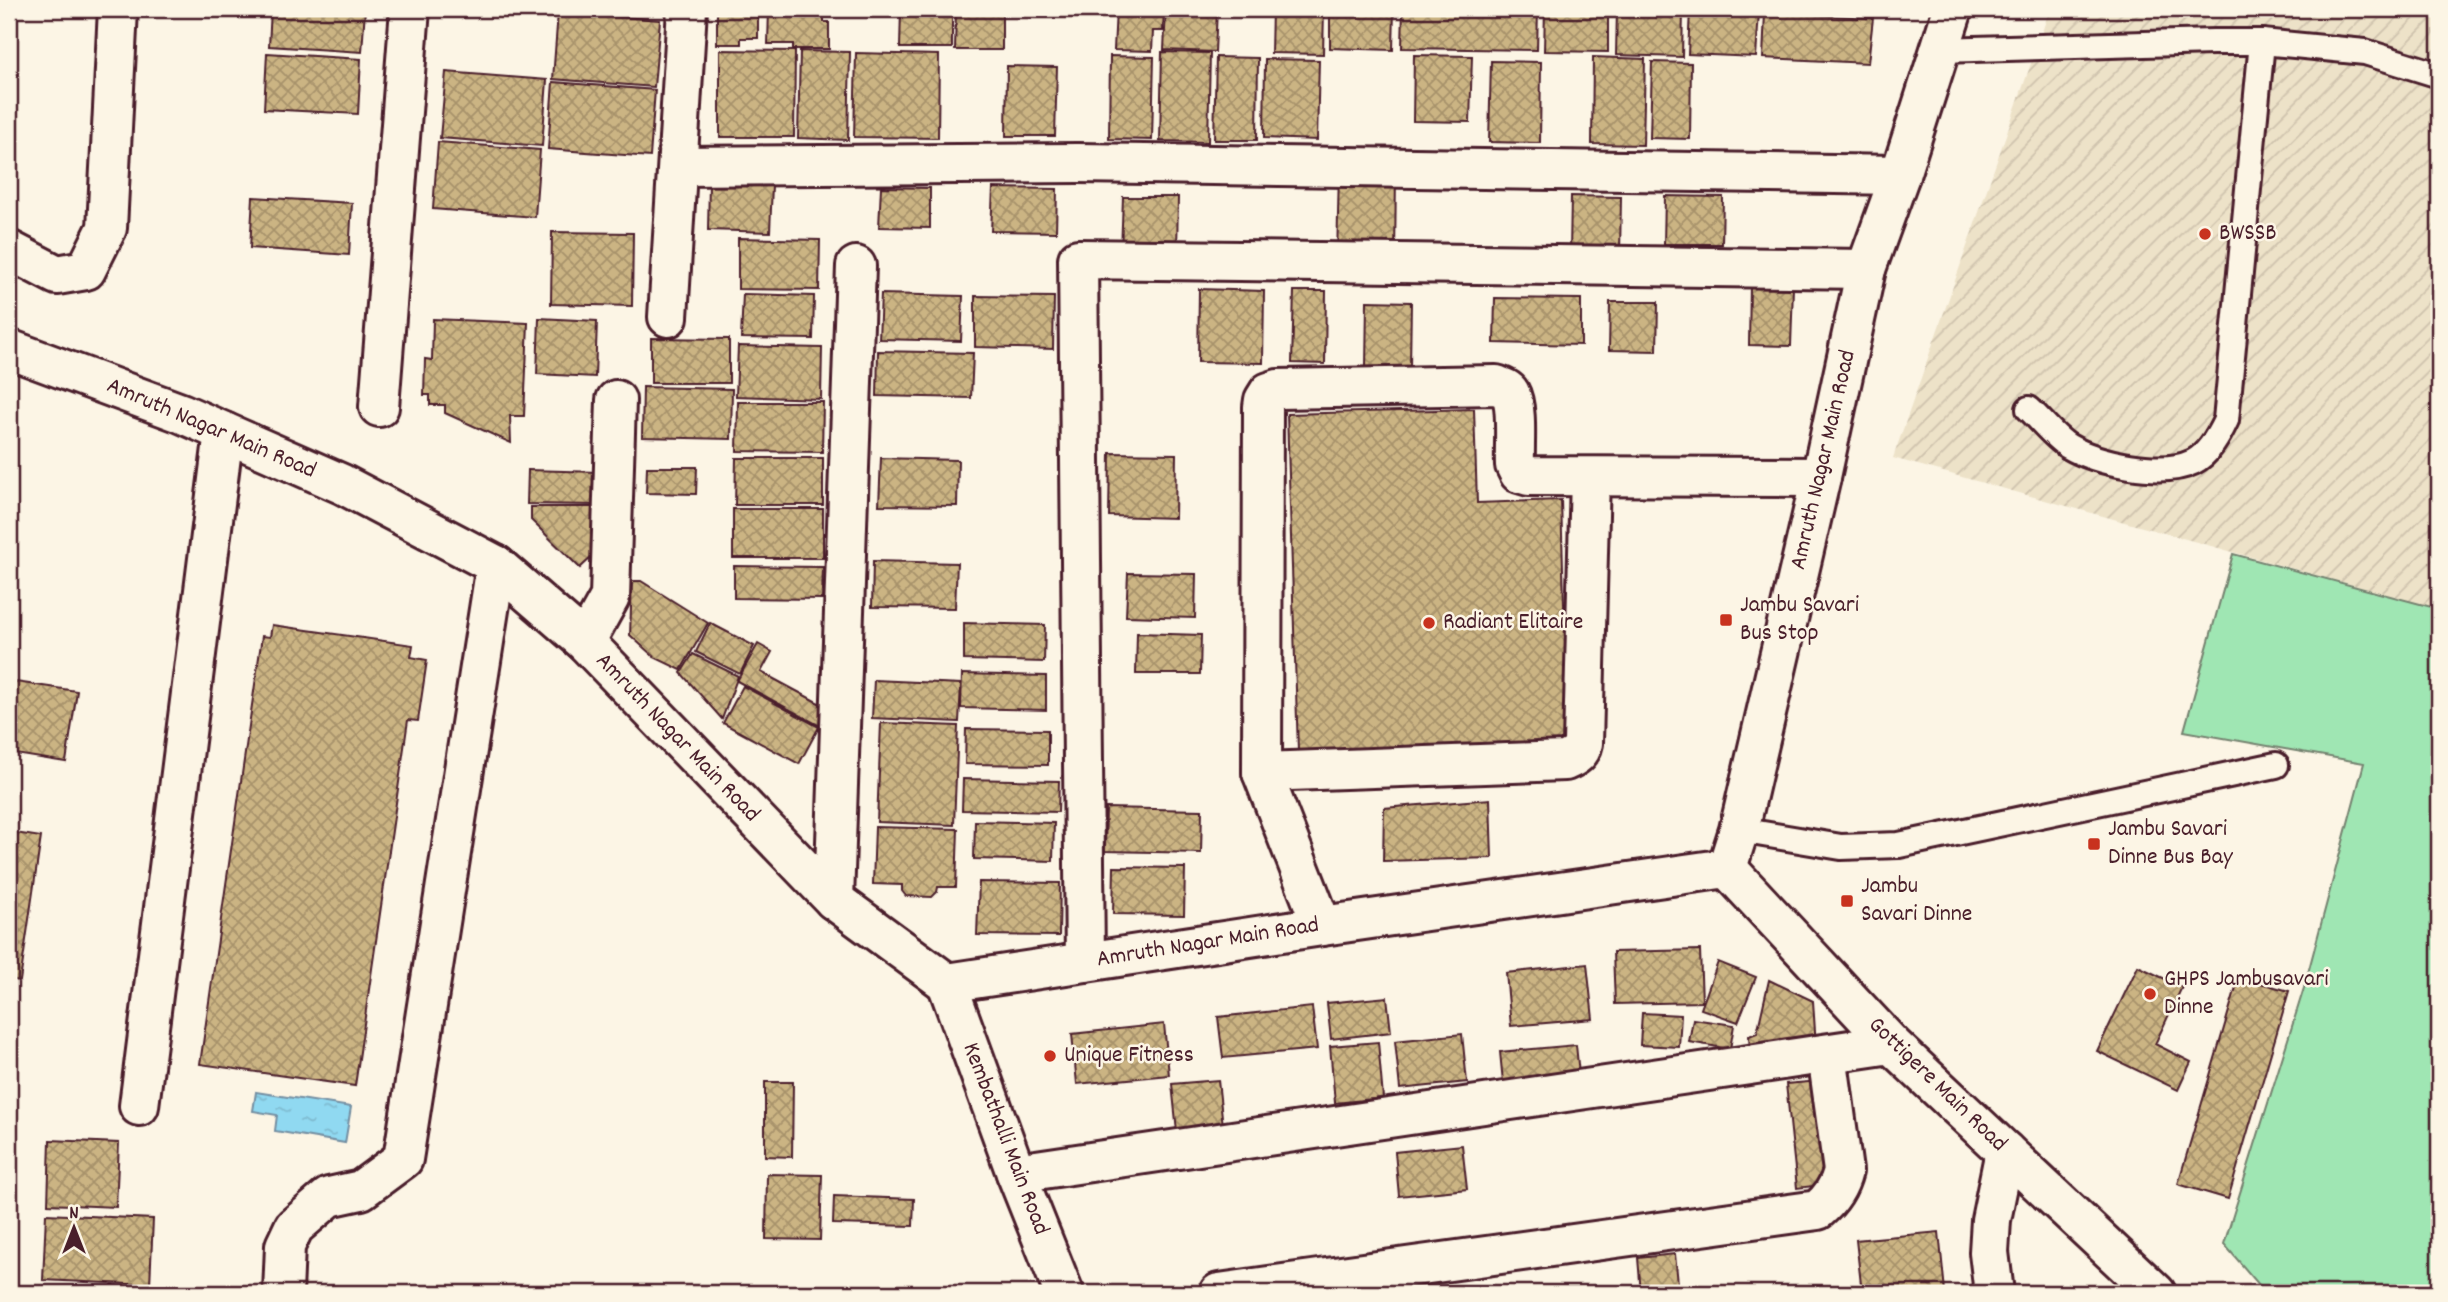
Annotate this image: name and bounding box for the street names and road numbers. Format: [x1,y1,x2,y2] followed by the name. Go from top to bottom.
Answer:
[1782,347,1866,573] street label: Amruth Nagar Main Road
[101,369,321,489] street label: Amruth Nagar Main Road
[587,645,767,831] street label: Amruth Nagar Main Road
[1094,909,1322,977] street label: Amruth Nagar Main Road
[1860,1010,2014,1160] street label: Gottigere Main Road
[953,1038,1057,1240] street label: Kembathalli Main Road

